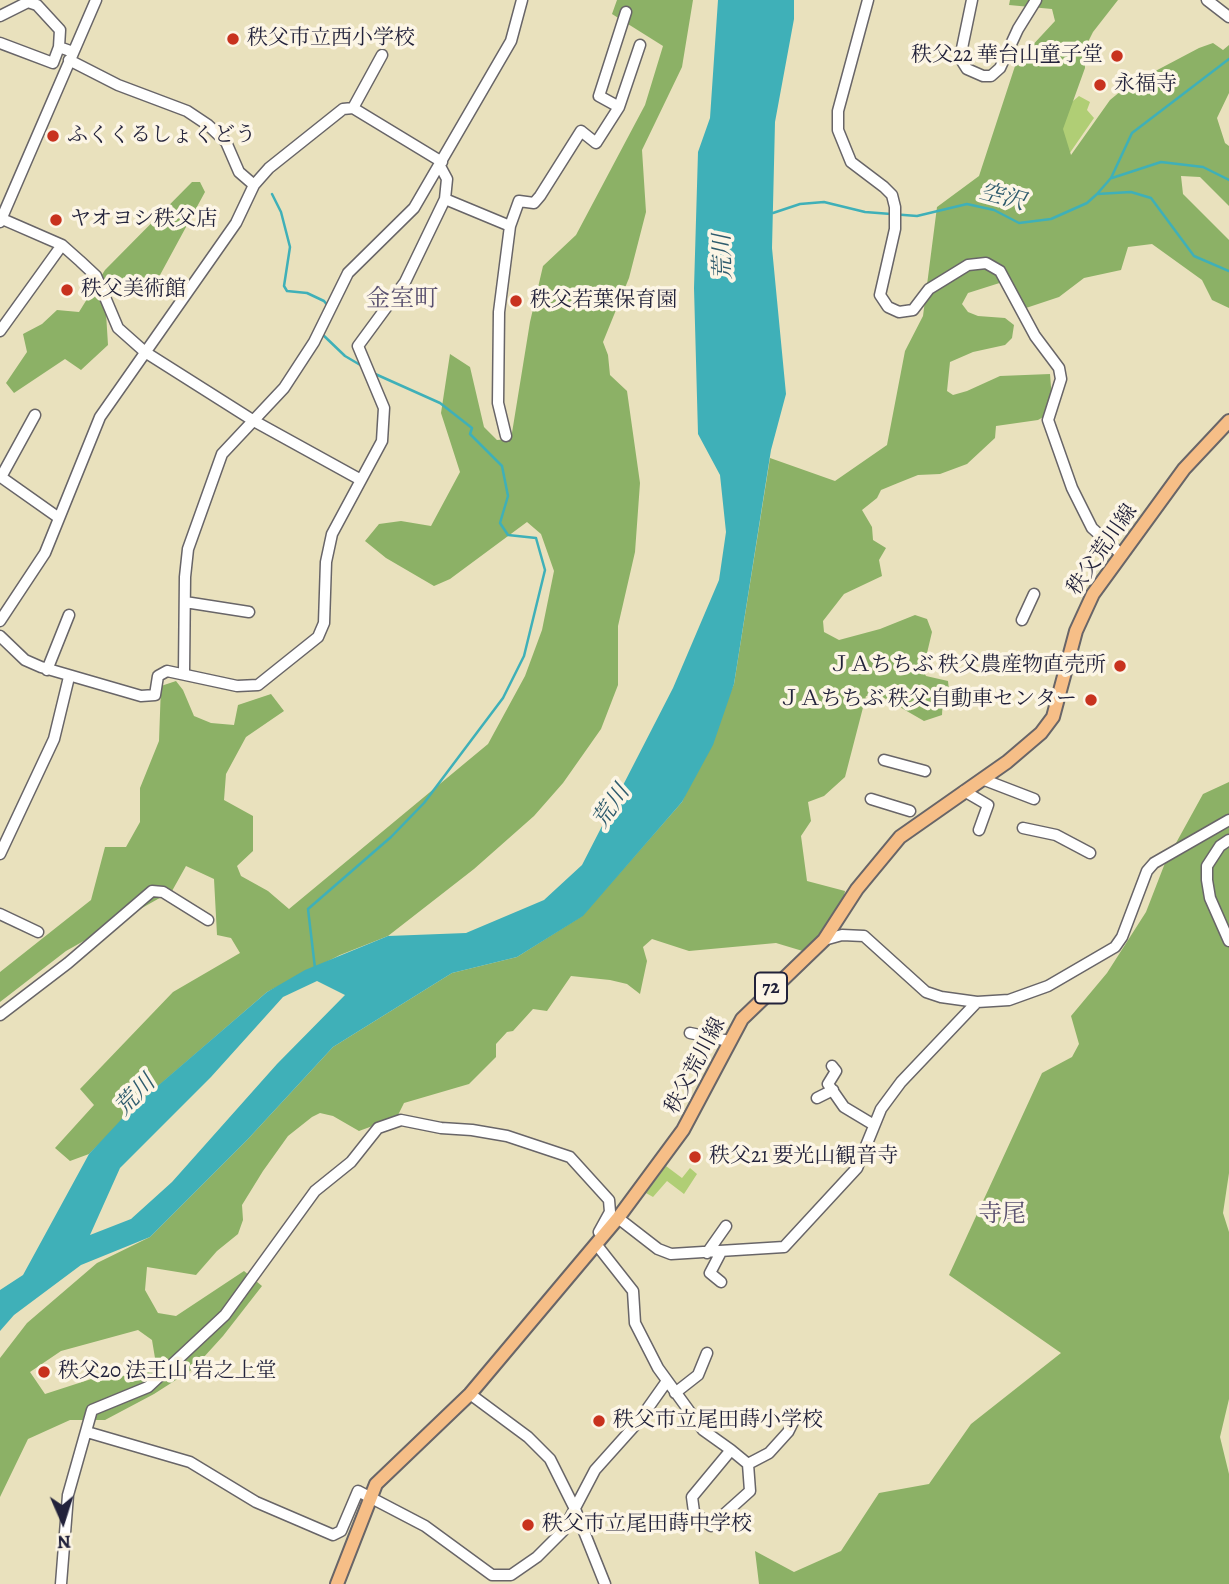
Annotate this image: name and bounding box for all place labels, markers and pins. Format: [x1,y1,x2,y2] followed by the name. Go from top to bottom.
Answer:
[247,26,415,52] place label: 秩父市立西小学校
[225,31,241,47] marker: 秩父市立西小学校
[911,43,1103,69] place label: 秩父22 華台山童子堂
[1109,48,1125,64] marker: 秩父22 華台山童子堂
[1114,72,1177,98] place label: 永福寺
[1092,77,1108,93] marker: 永福寺
[67,123,256,149] place label: ふくくるしょくどう
[45,128,61,144] marker: ふくくるしょくどう
[70,207,217,233] place label: ヤオヨシ秩父店
[48,212,64,228] marker: ヤオヨシ秩父店
[81,277,186,303] place label: 秩父美術館
[59,282,75,298] marker: 秩父美術館
[530,288,677,314] place label: 秩父若葉保育園
[508,293,524,309] marker: 秩父若葉保育園
[829,653,1106,679] place label: ＪＡちちぶ 秩父農産物直売所
[1112,658,1128,674] marker: ＪＡちちぶ 秩父農産物直売所
[779,687,1077,713] place label: ＪＡちちぶ 秩父自動車センター
[1083,692,1099,708] marker: ＪＡちちぶ 秩父自動車センター
[709,1144,898,1170] place label: 秩父21 要光山観音寺
[687,1149,703,1165] marker: 秩父21 要光山観音寺
[58,1359,276,1385] place label: 秩父20 法王山 岩之上堂
[36,1364,52,1380] marker: 秩父20 法王山 岩之上堂
[613,1408,823,1434] place label: 秩父市立尾田蒔小学校
[591,1413,607,1429] marker: 秩父市立尾田蒔小学校
[542,1512,752,1538] place label: 秩父市立尾田蒔中学校
[520,1517,536,1533] marker: 秩父市立尾田蒔中学校

